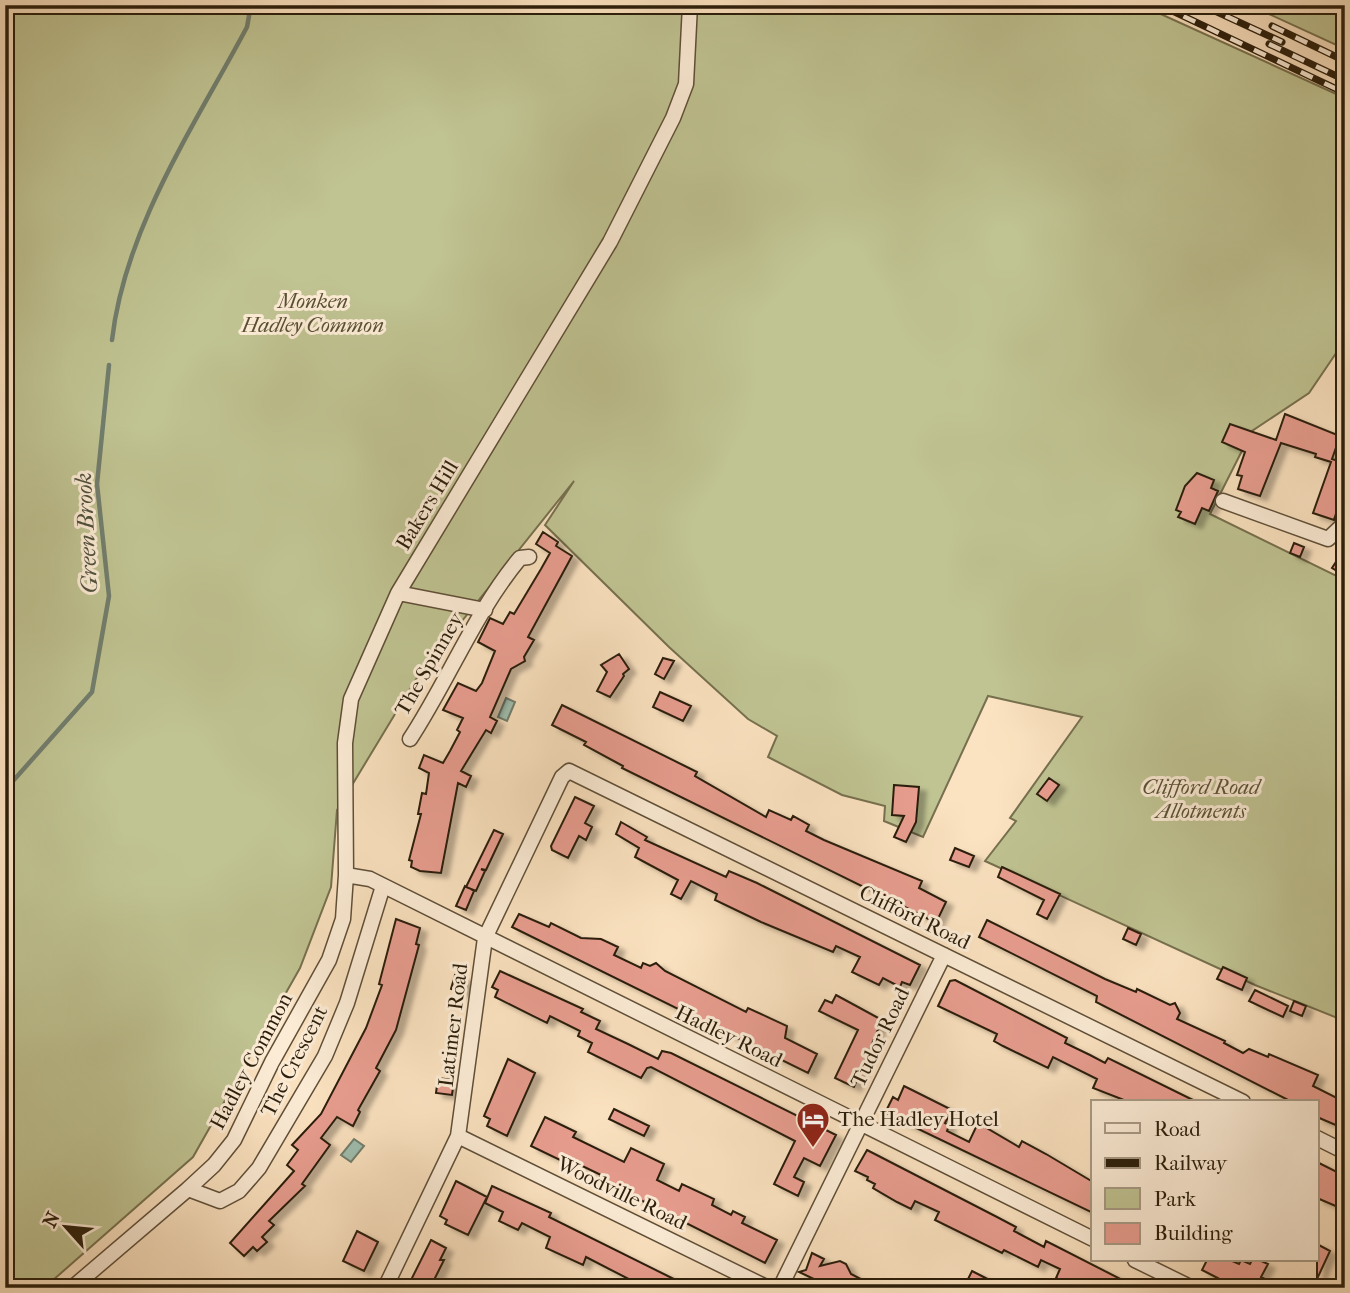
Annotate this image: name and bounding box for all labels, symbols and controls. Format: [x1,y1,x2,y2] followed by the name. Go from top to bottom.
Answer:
[241,289,384,337] park label: Monken Hadley Common
[391,456,463,554] street label: Bakers Hill
[70,472,103,594] water label: Green Brook
[390,607,469,720] street label: The Spinney
[1142,775,1262,823] park label: Clifford Road Allotments
[856,880,975,954] street label: Clifford Road
[434,961,473,1088] street label: Latimer Road
[846,983,915,1091] street label: Tudor Road
[205,989,297,1133] street label: Hadley Common
[672,1000,787,1072] street label: Hadley Road
[256,1001,332,1121] street label: The Crescent
[794,1100,832,1149] hotel icon: The Hadley Hotel
[1091,1100,1318,1262] legend
[838,1107,999,1131] place label: The Hadley Hotel
[1154,1117,1201,1141] text: Road
[552,1151,691,1235] street label: Woodville Road
[1154,1151,1228,1175] text: Railway
[1154,1187,1196,1211] text: Park
[32,1192,102,1262] north arrow
[39,1208,65,1231] text: N
[1154,1221,1233,1245] text: Building

